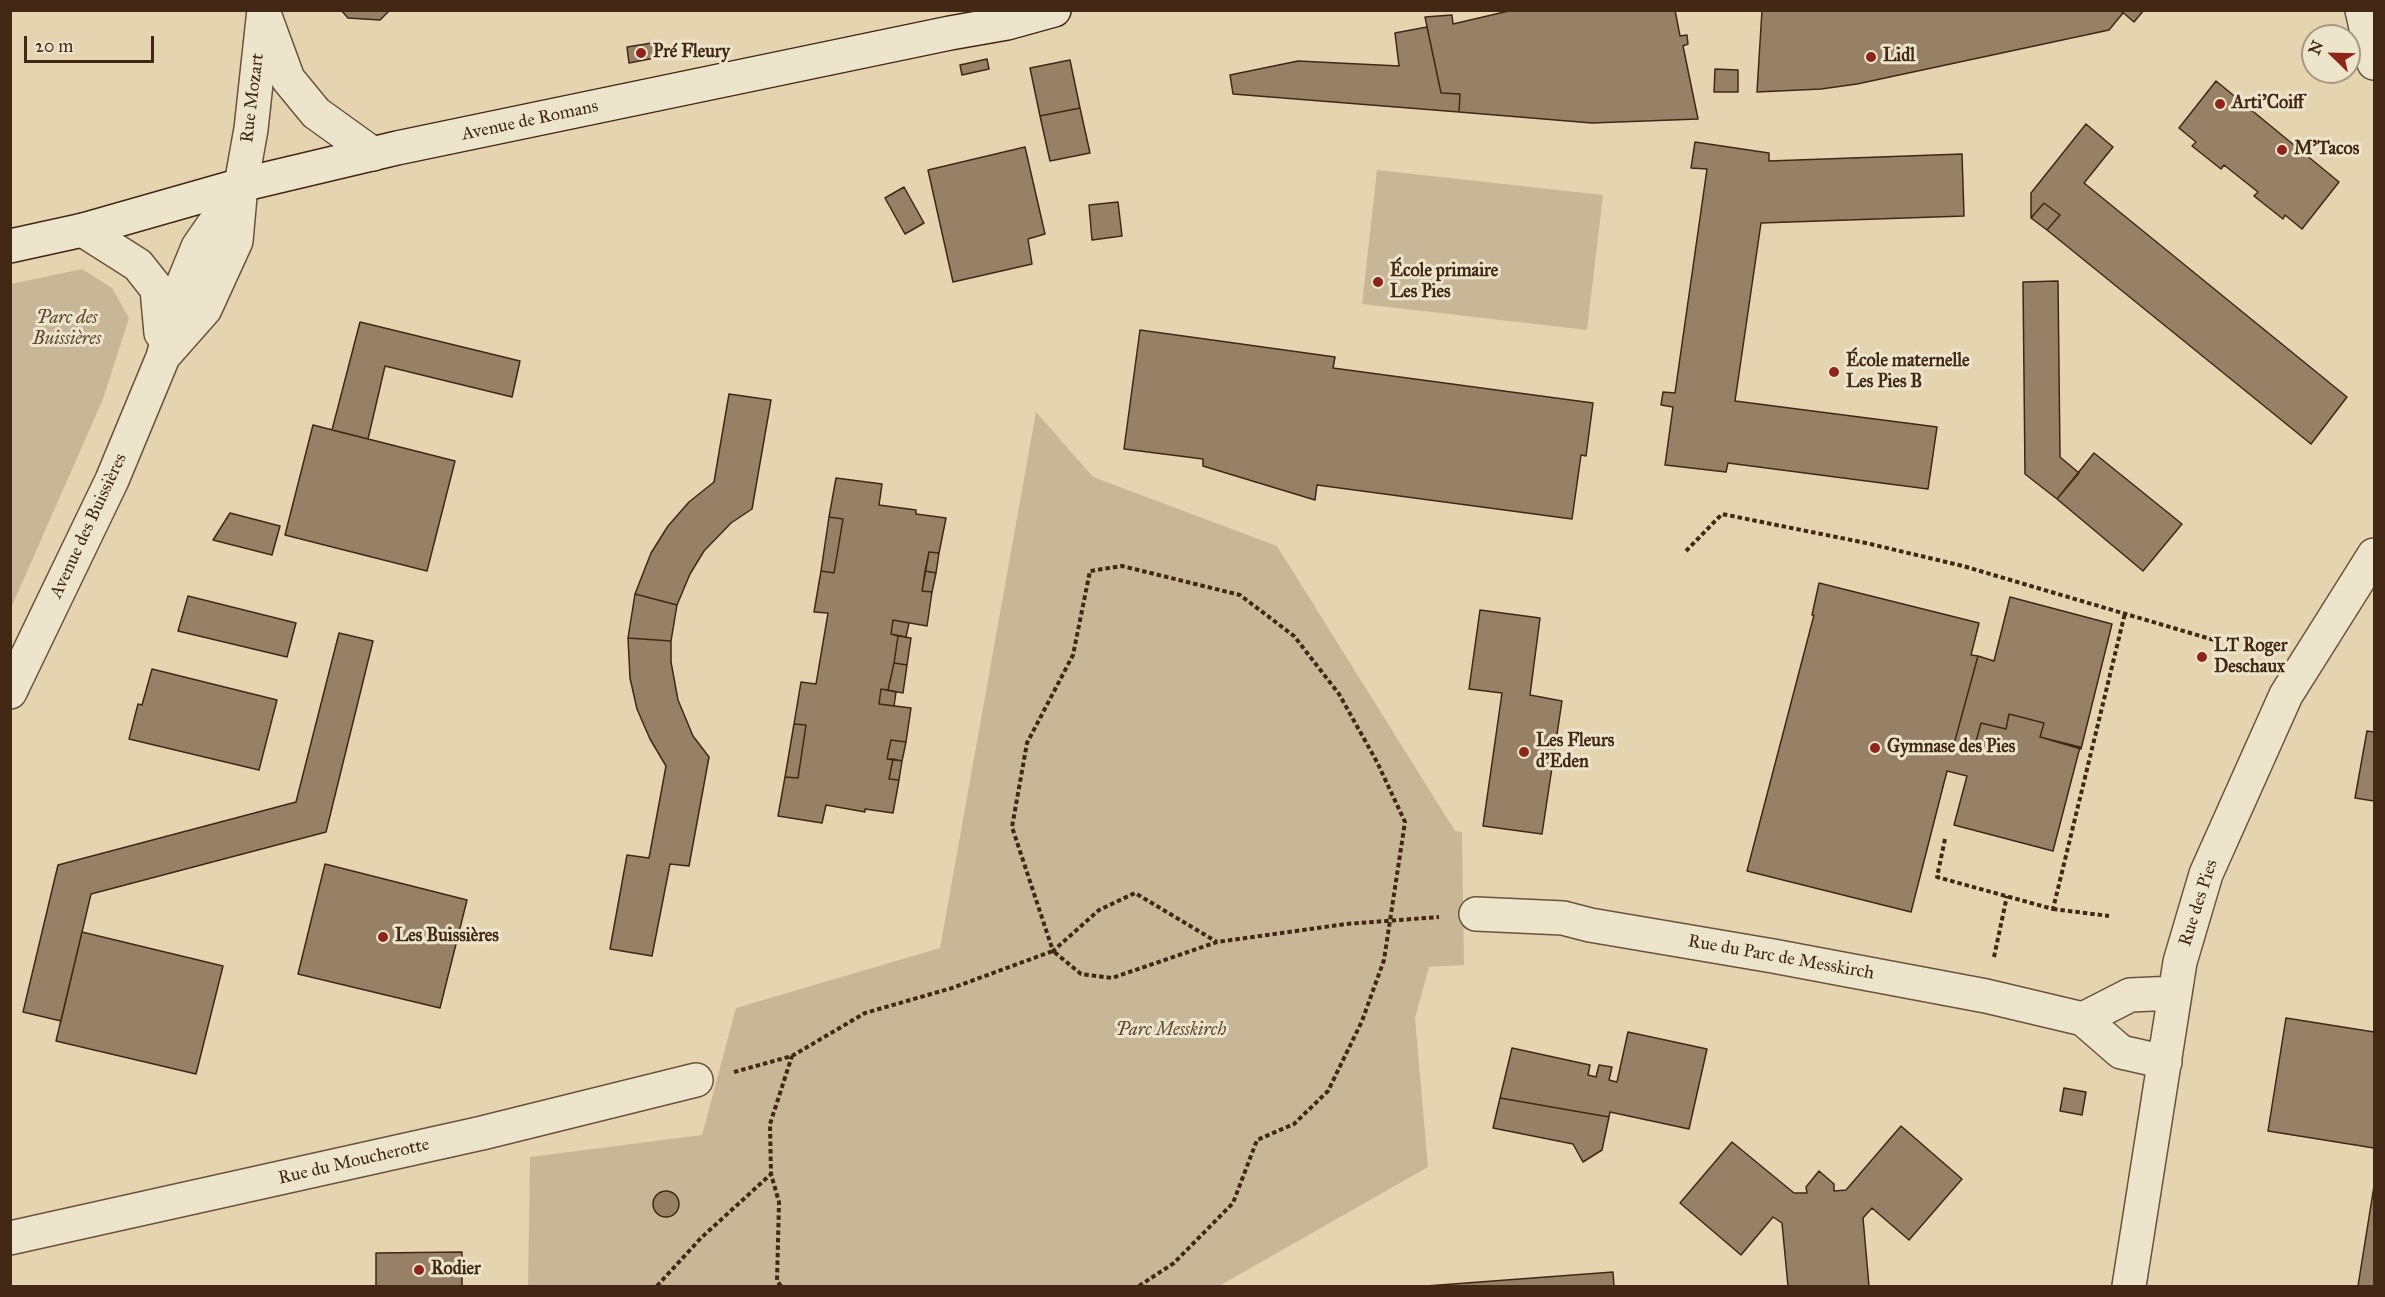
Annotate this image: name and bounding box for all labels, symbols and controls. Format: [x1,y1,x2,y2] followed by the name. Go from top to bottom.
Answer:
[27,24,158,62] scale bar
[2301,24,2361,84] north arrow
[35,35,73,57] text: 20 m
[2304,38,2327,58] text: N
[653,42,730,64] place label: Pré Fleury
[634,46,648,60] marker: Pré Fleury
[1883,46,1915,68] place label: Lidl
[1864,50,1878,64] marker: Lidl
[237,52,269,144] street label: Rue Mozart
[2232,93,2304,115] place label: Arti'Coiff
[460,96,600,146] street label: Avenue de Romans
[2213,97,2227,111] marker: Arti'Coiff
[2294,139,2359,161] place label: M'Tacos
[2275,143,2289,157] marker: M'Tacos
[1390,261,1498,304] place label: École primaire Les Pies
[1371,275,1385,289] marker: École primaire Les Pies
[33,308,101,350] park label: Parc des Buissières
[1846,351,1970,394] place label: École maternelle Les Pies B
[1827,365,1841,379] marker: École maternelle Les Pies B
[46,450,132,602] street label: Avenue des Buissières
[2214,636,2287,678] place label: LT Roger Deschaux
[2195,650,2209,664] marker: LT Roger Deschaux
[1536,731,1614,774] place label: Les Fleurs d'Eden
[1887,737,2015,759] place label: Gymnase des Pies
[1868,741,1882,755] marker: Gymnase des Pies
[1517,745,1531,759] marker: Les Fleurs d'Eden
[2175,857,2223,949] street label: Rue des Pies
[395,926,499,948] place label: Les Buissières
[376,930,390,944] marker: Les Buissières
[1686,931,1876,985] street label: Rue du Parc de Messkirch
[1116,1020,1226,1042] park label: Parc Messkirch
[276,1134,432,1190] street label: Rue du Moucherotte
[431,1259,481,1281] place label: Rodier
[412,1263,426,1277] marker: Rodier

